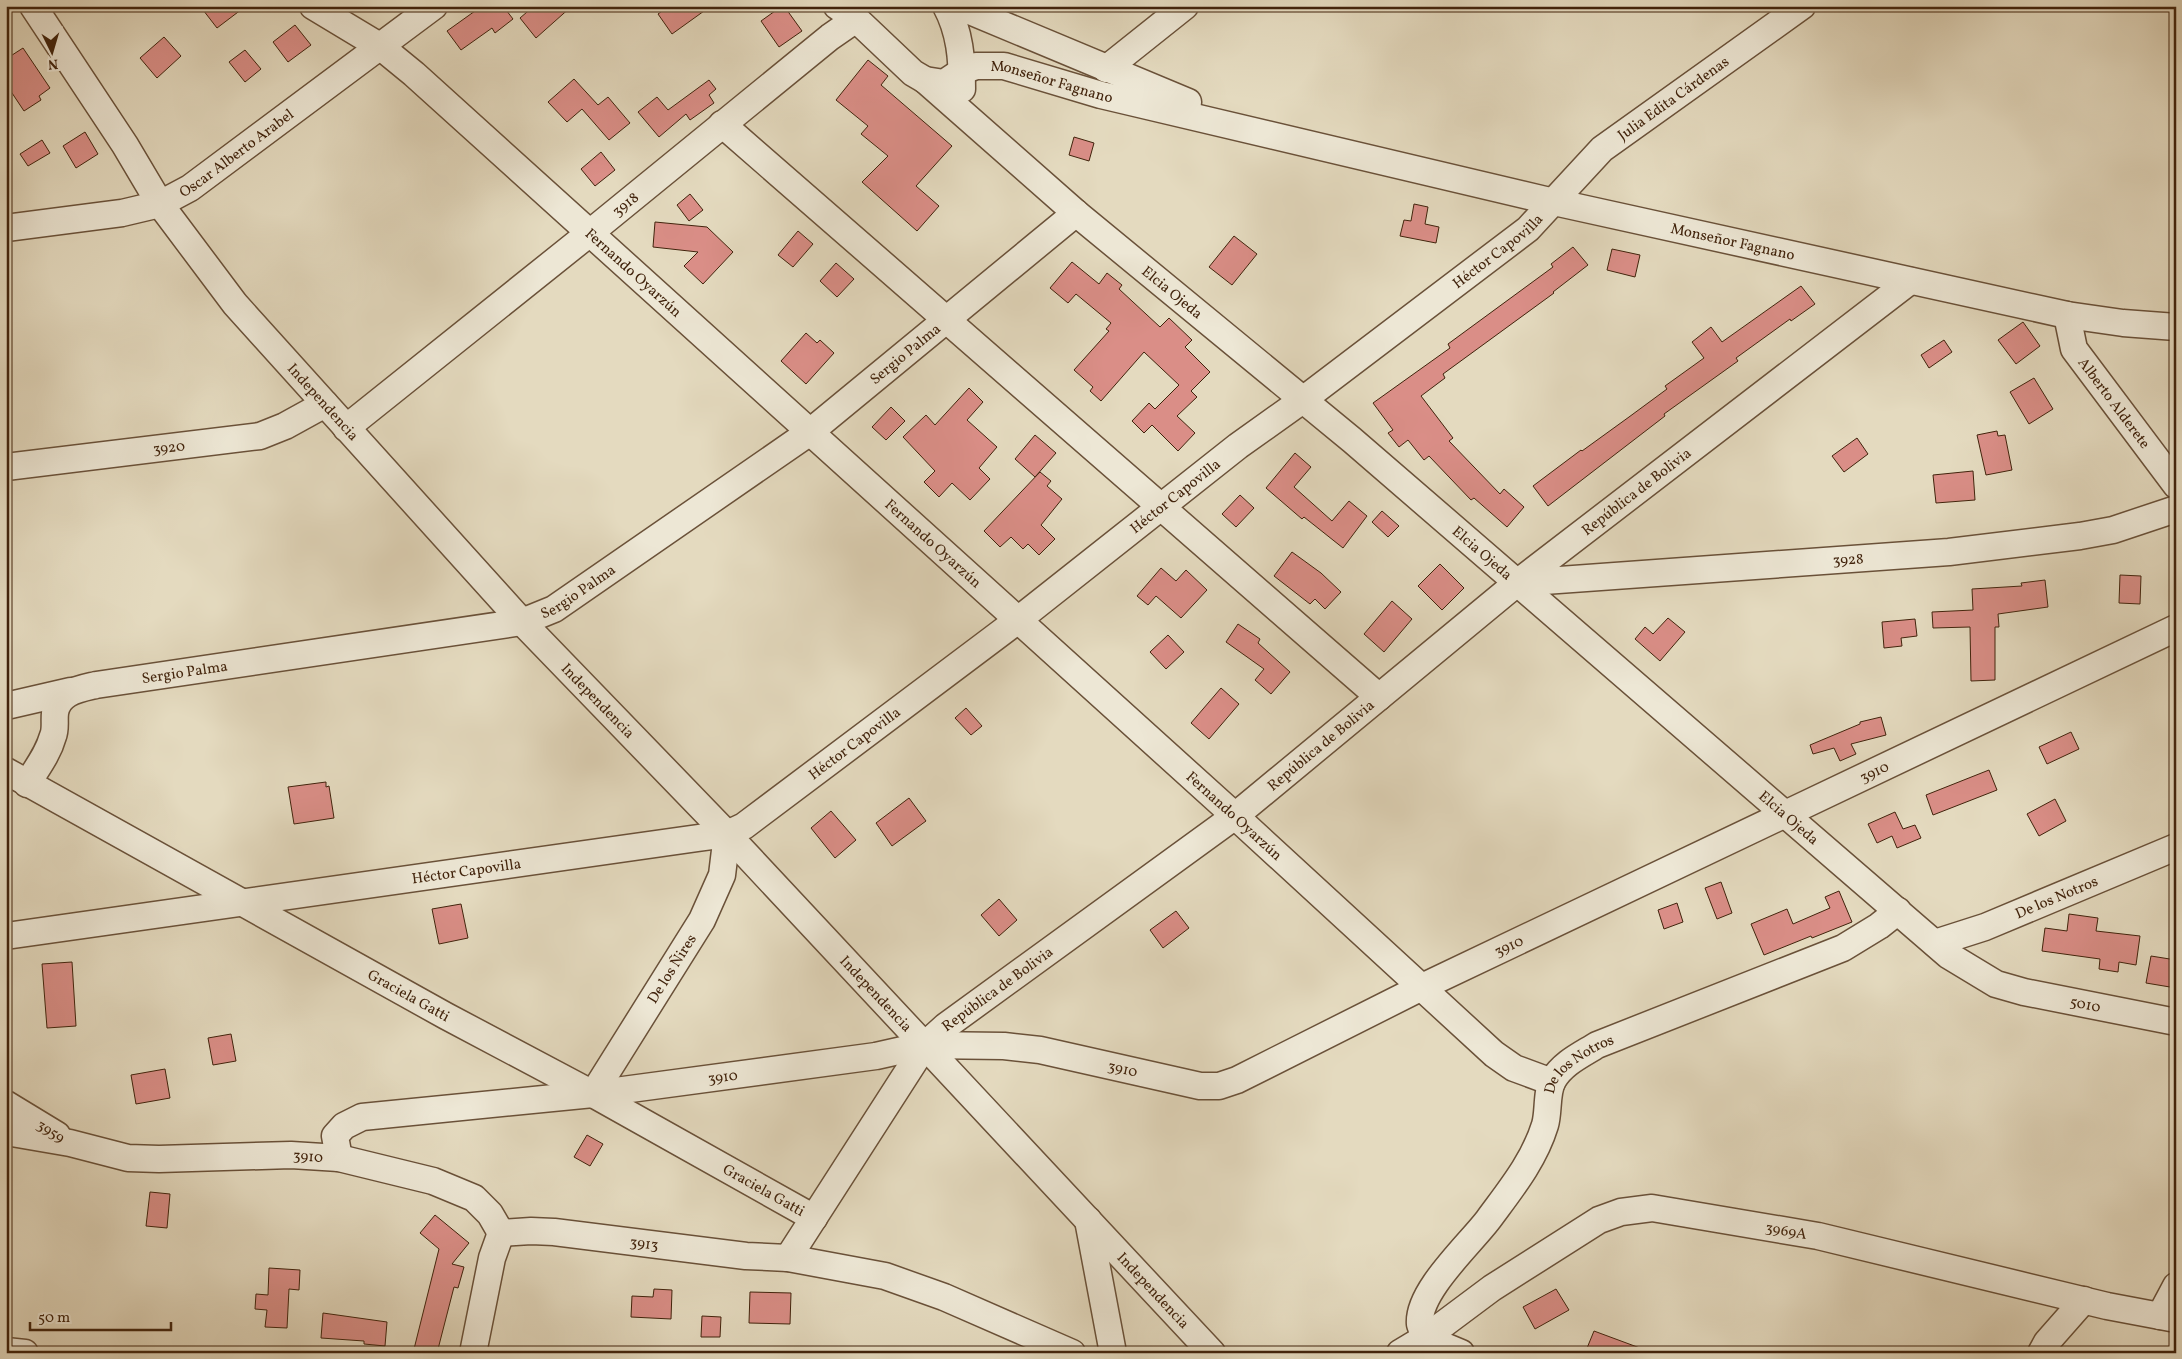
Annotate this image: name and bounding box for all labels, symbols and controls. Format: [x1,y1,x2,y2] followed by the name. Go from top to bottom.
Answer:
[28,28,78,78] north arrow
[1614,52,1734,146] street label: Julia Edita Cárdenas
[47,54,59,73] text: N
[990,57,1115,109] street label: Monseñor Fagnano
[176,105,299,204] street label: Oscar Alberto Arabel
[608,188,644,222] street label: 3918
[1449,210,1549,295] street label: Héctor Capovilla
[1668,219,1797,267] street label: Monseñor Fagnano
[580,224,686,323] street label: Fernando Oyarzún
[1136,262,1206,325] street label: Elcia Ojeda
[866,319,946,390] street label: Sergio Palma
[2072,354,2154,454] street label: Alberto Alderete
[282,359,363,446] street label: Independencia
[152,436,186,461] street label: 3920
[1578,444,1696,541] street label: República de Bolivia
[1126,455,1226,539] street label: Héctor Capovilla
[879,495,985,594] street label: Fernando Oyarzún
[1447,522,1516,586] street label: Elcia Ojeda
[1832,549,1864,572] street label: 3928
[538,560,621,625] street label: Sergio Palma
[141,657,229,690] street label: Sergio Palma
[555,659,638,744] street label: Independencia
[1264,696,1380,797] street label: República de Bolivia
[805,703,906,786] street label: Héctor Capovilla
[1857,757,1893,789] street label: 3910
[1181,767,1286,866] street label: Fernando Oyarzún
[1753,787,1823,851] street label: Elcia Ojeda
[411,854,523,890] street label: Héctor Capovilla
[2012,872,2102,925] street label: De los Notros
[643,931,703,1008] street label: De los Ñires
[1491,931,1527,963] street label: 3910
[938,942,1058,1038] street label: República de Bolivia
[834,952,916,1038] street label: Independencia
[363,965,453,1028] street label: Graciela Gatti
[2068,992,2102,1019] street label: 5010
[1540,1030,1617,1096] street label: De los Notros
[1106,1057,1139,1084] street label: 3910
[707,1066,739,1090] street label: 3910
[32,1115,69,1149] street label: 3959
[292,1146,324,1169] street label: 3910
[718,1160,808,1223] street label: Graciela Gatti
[1763,1218,1809,1246] street label: 3969A
[628,1233,660,1257] street label: 3913
[1111,1248,1193,1334] street label: Independencia
[30,1299,171,1331] scale bar
[38,1308,70,1329] text: 50 m

